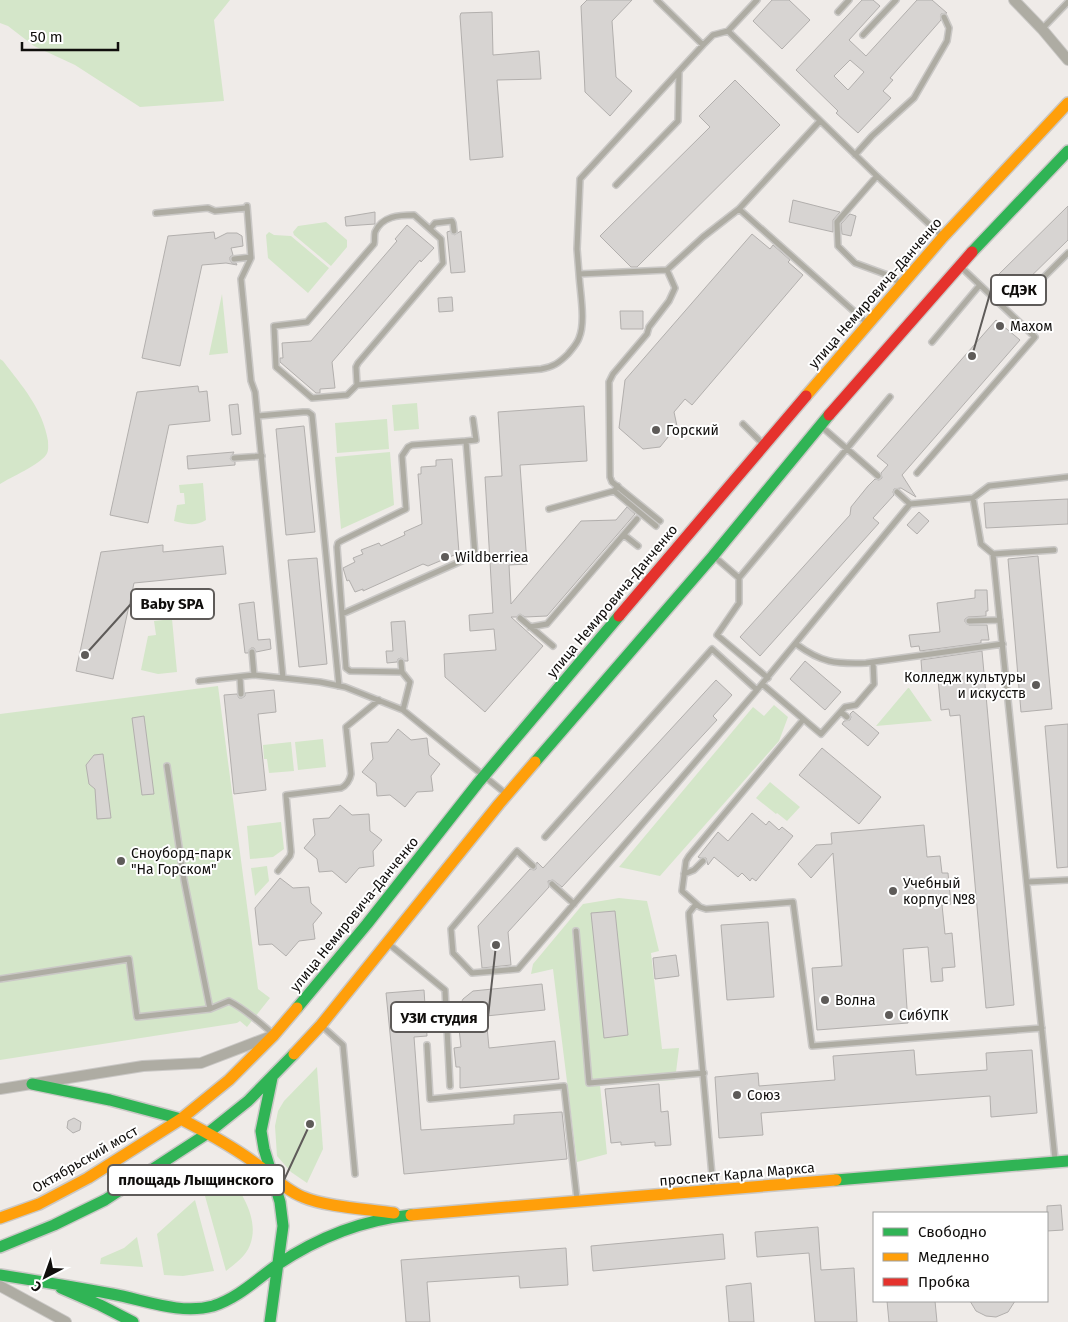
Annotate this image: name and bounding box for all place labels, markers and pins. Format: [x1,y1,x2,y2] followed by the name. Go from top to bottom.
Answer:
[991,275,1046,305] callout: СДЭК
[1010,318,1053,335] place label: Махом
[994,320,1006,332] marker: Махом
[666,422,719,439] place label: Горский
[650,424,662,436] marker: Горский
[455,549,529,566] place label: Wildberriea
[439,551,451,563] marker: Wildberriea
[131,589,214,619] callout: Baby SPA
[904,669,1026,702] place label: Колледж культуры и искусств
[1030,679,1042,691] marker: Колледж культуры и искусств
[131,845,232,878] place label: Сноуборд-парк "На Горском"
[115,855,127,867] marker: Сноуборд-парк "На Горском"
[903,875,976,908] place label: Учебный корпус №8
[887,885,899,897] marker: Учебный корпус №8
[835,992,876,1009] place label: Волна
[819,994,831,1006] marker: Волна
[391,1002,488,1032] callout: УЗИ студия
[899,1007,949,1024] place label: СибУПК
[883,1009,895,1021] marker: СибУПК
[747,1087,780,1104] place label: Союз
[731,1089,743,1101] marker: Союз
[108,1165,284,1195] callout: площадь Лыщинского

